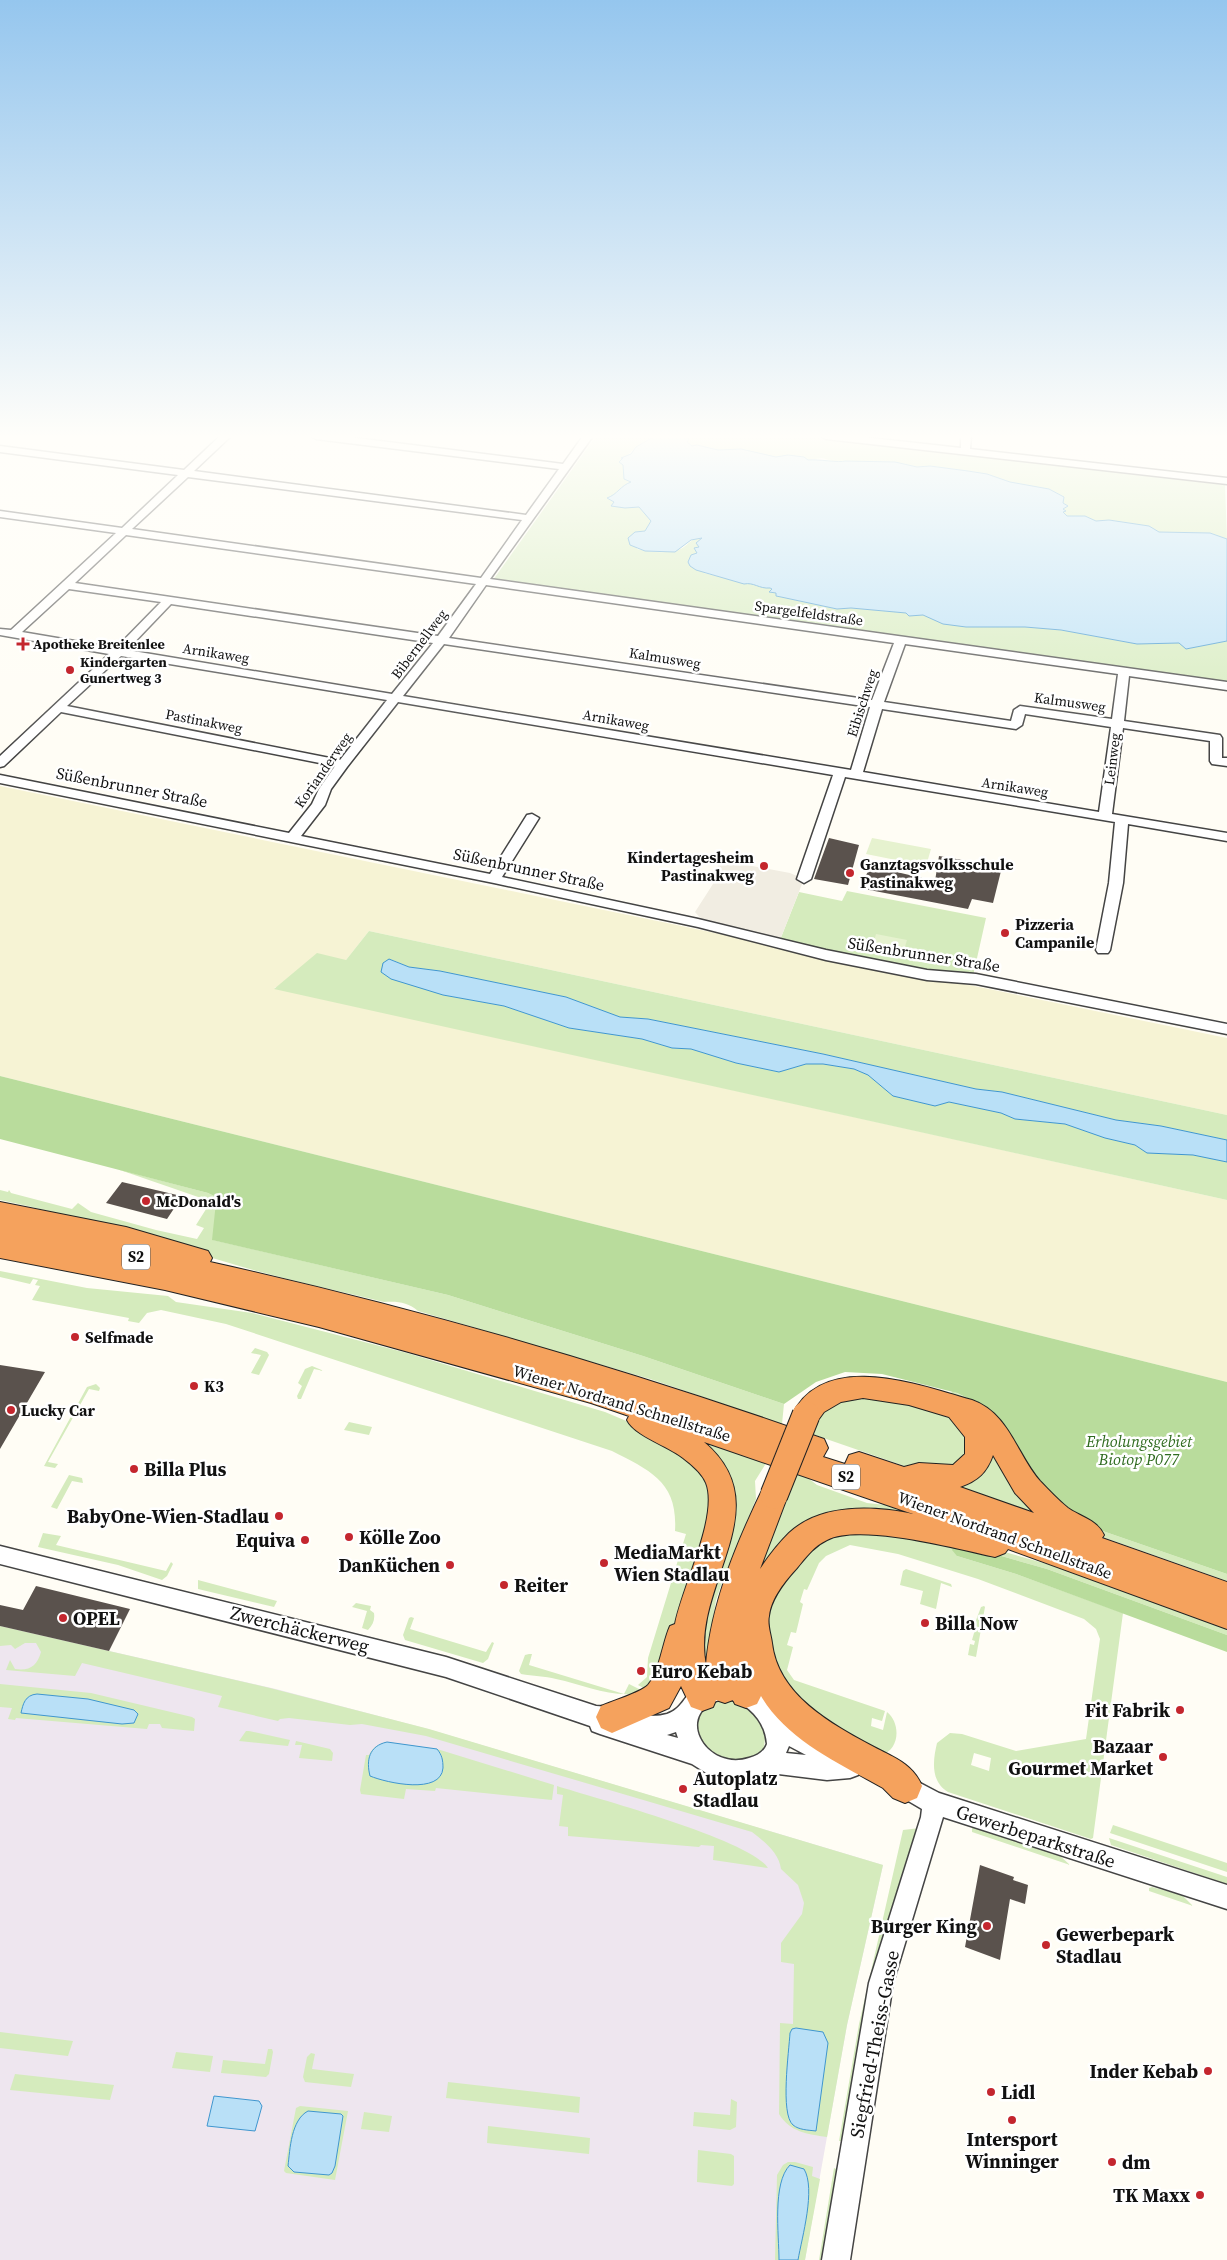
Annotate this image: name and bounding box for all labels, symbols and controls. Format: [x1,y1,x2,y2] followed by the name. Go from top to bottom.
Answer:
[754,596,864,630] street label: Spargelfeldstraße
[386,605,452,683] street label: Bibernellweg
[33,634,165,654] place label: Apotheke Breitenlee
[17,638,29,650] marker: Apotheke Breitenlee
[181,638,251,668] street label: Arnikaweg
[628,642,702,674] street label: Kalmusweg
[80,652,167,688] place label: Kindergarten Gunertweg 3
[64,664,76,676] marker: Kindergarten Gunertweg 3
[842,666,882,740] street label: Eibischweg
[1033,687,1107,717] street label: Kalmusweg
[164,704,244,738] street label: Pastinakweg
[581,704,651,736] street label: Arnikaweg
[289,728,357,812] street label: Korianderweg
[1099,732,1125,786] street label: Leinweg
[54,762,210,812] street label: Süßenbrunner Straße
[980,772,1050,802] street label: Arnikaweg
[452,842,606,896] street label: Süßenbrunner Straße
[627,846,754,886] place label: Kindertagesheim Pastinakweg
[860,853,1013,893] place label: Ganztagsvolksschule Pastinakweg
[758,860,770,872] marker: Kindertagesheim Pastinakweg
[844,867,856,879] marker: Ganztagsvolksschule Pastinakweg
[1015,913,1094,953] place label: Pizzeria Campanile
[999,927,1011,939] marker: Pizzeria Campanile
[846,931,1002,977] street label: Süßenbrunner Straße
[156,1190,241,1212] place label: McDonald's
[140,1195,152,1207] marker: McDonald's
[122,1244,150,1270] road number: S2
[85,1326,153,1348] place label: Selfmade
[69,1331,81,1343] marker: Selfmade
[510,1359,734,1447] street label: Wiener Nordrand Schnellstraße
[204,1375,224,1397] place label: K3
[188,1380,200,1392] marker: K3
[21,1399,95,1421] place label: Lucky Car
[5,1404,17,1416] marker: Lucky Car
[1085,1430,1193,1470] park label: Erholungsgebiet Biotop P077
[144,1456,227,1482] place label: Billa Plus
[128,1463,140,1475] marker: Billa Plus
[832,1464,860,1490] road number: S2
[895,1486,1115,1584] street label: Wiener Nordrand Schnellstraße
[67,1503,269,1529] place label: BabyOne-Wien-Stadlau
[273,1510,285,1522] marker: BabyOne-Wien-Stadlau
[359,1524,441,1550] place label: Kölle Zoo
[236,1527,296,1553] place label: Equiva
[343,1531,355,1543] marker: Kölle Zoo
[299,1534,311,1546] marker: Equiva
[614,1539,730,1587] place label: MediaMarkt Wien Stadlau
[338,1552,440,1578] place label: DanKüchen
[598,1557,610,1569] marker: MediaMarkt Wien Stadlau
[444,1559,456,1571] marker: DanKüchen
[514,1572,568,1598] place label: Reiter
[498,1579,510,1591] marker: Reiter
[228,1599,372,1659] street label: Zwerchäckerweg
[73,1605,120,1631] place label: OPEL
[935,1610,1018,1636] place label: Billa Now
[57,1612,69,1624] marker: OPEL
[919,1617,931,1629] marker: Billa Now
[651,1658,753,1684] place label: Euro Kebab
[635,1665,647,1677] marker: Euro Kebab
[1085,1697,1171,1723] place label: Fit Fabrik
[1174,1704,1186,1716] marker: Fit Fabrik
[1008,1733,1153,1781] place label: Bazaar Gourmet Market
[1157,1751,1169,1763] marker: Bazaar Gourmet Market
[693,1765,778,1813] place label: Autoplatz Stadlau
[677,1783,689,1795] marker: Autoplatz Stadlau
[953,1798,1119,1874] street label: Gewerbeparkstraße
[871,1913,978,1939] place label: Burger King
[981,1920,993,1932] marker: Burger King
[1056,1921,1175,1969] place label: Gewerbepark Stadlau
[1040,1939,1052,1951] marker: Gewerbepark Stadlau
[843,1948,905,2140] street label: Siegfried-Theiss-Gasse
[1089,2058,1198,2084] place label: Inder Kebab
[1202,2065,1214,2077] marker: Inder Kebab
[1001,2079,1035,2105] place label: Lidl
[985,2086,997,2098] marker: Lidl
[1006,2114,1018,2126] marker: Intersport Winninger
[965,2126,1059,2174] place label: Intersport Winninger
[1122,2149,1151,2175] place label: dm
[1106,2156,1118,2168] marker: dm
[1113,2182,1191,2208] place label: TK Maxx
[1194,2189,1206,2201] marker: TK Maxx

